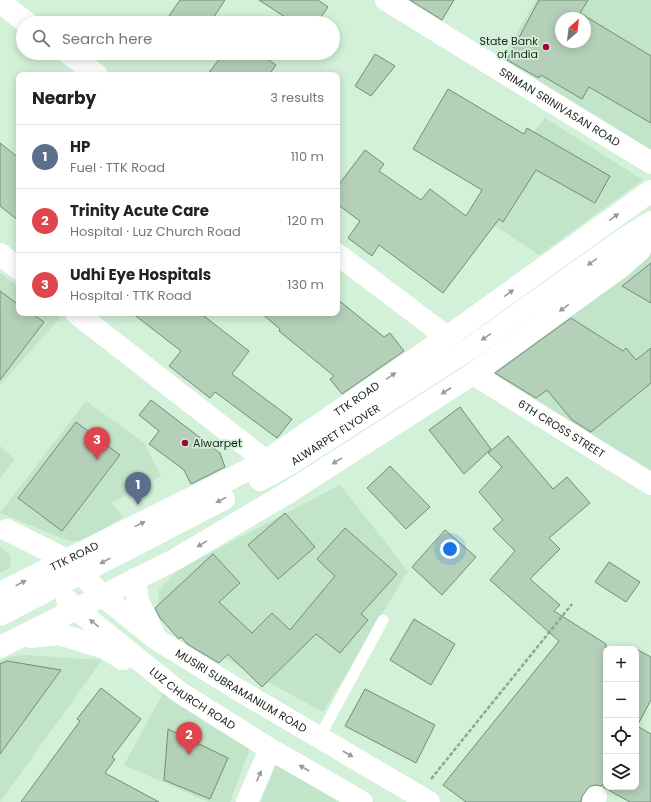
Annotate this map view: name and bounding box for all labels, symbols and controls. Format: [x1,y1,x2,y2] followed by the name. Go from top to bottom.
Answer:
[555,12,591,48] north arrow
[16,16,340,60] search box
[30,27,52,49] icon: search
[62,28,152,49] text: Search here
[479,33,538,62] place label: State Bank of India
[541,42,551,52] marker: State Bank of India
[496,63,624,150] street label: SRIMAN SRINIVASAN ROAD
[32,86,96,110] text: Nearby
[270,88,324,107] text: 3 results
[70,136,90,157] text: HP
[43,147,47,166] text: 1
[291,147,324,166] text: 110 m
[70,158,165,177] text: Fuel · TTK Road
[70,200,209,221] text: Trinity Acute Care
[41,211,49,230] text: 2
[287,211,324,230] text: 120 m
[609,213,619,221] one-way arrow
[70,222,241,241] text: Hospital · Luz Church Road
[587,258,597,266] one-way arrow
[70,264,211,285] text: Udhi Eye Hospitals
[41,275,49,294] text: 3
[287,275,324,294] text: 130 m
[70,286,192,305] text: Hospital · TTK Road
[503,289,514,297] one-way arrow
[559,304,569,312] one-way arrow
[481,333,491,341] one-way arrow
[386,372,396,380] one-way arrow
[331,377,383,420] street label: TTK ROAD
[441,387,452,395] one-way arrow
[515,396,608,462] street label: 6TH CROSS STREET
[288,400,383,469] street label: ALWARPET FLYOVER
[84,427,110,460] pin: 3
[193,435,242,451] place label: Alwarpet
[180,438,190,448] marker: Alwarpet
[331,458,343,465] one-way arrow
[125,472,151,505] pin: 1
[215,497,226,504] one-way arrow
[134,521,146,527] one-way arrow
[48,537,101,575] street label: TTK ROAD
[440,539,460,559] your location
[196,540,208,547] one-way arrow
[99,557,111,564] one-way arrow
[15,580,27,586] one-way arrow
[88,619,99,628] one-way arrow
[172,645,310,737] street label: MUSIRI SUBRAMANIUM ROAD
[603,646,639,790] map controls
[603,646,639,682] button: +
[146,663,239,734] street label: LUZ CHURCH ROAD
[603,682,639,718] button: −
[603,718,639,754] button: locate
[176,722,202,755] pin: 2
[342,751,354,758] one-way arrow
[603,754,639,790] button: layers
[298,765,310,772] one-way arrow
[256,769,262,781] one-way arrow

